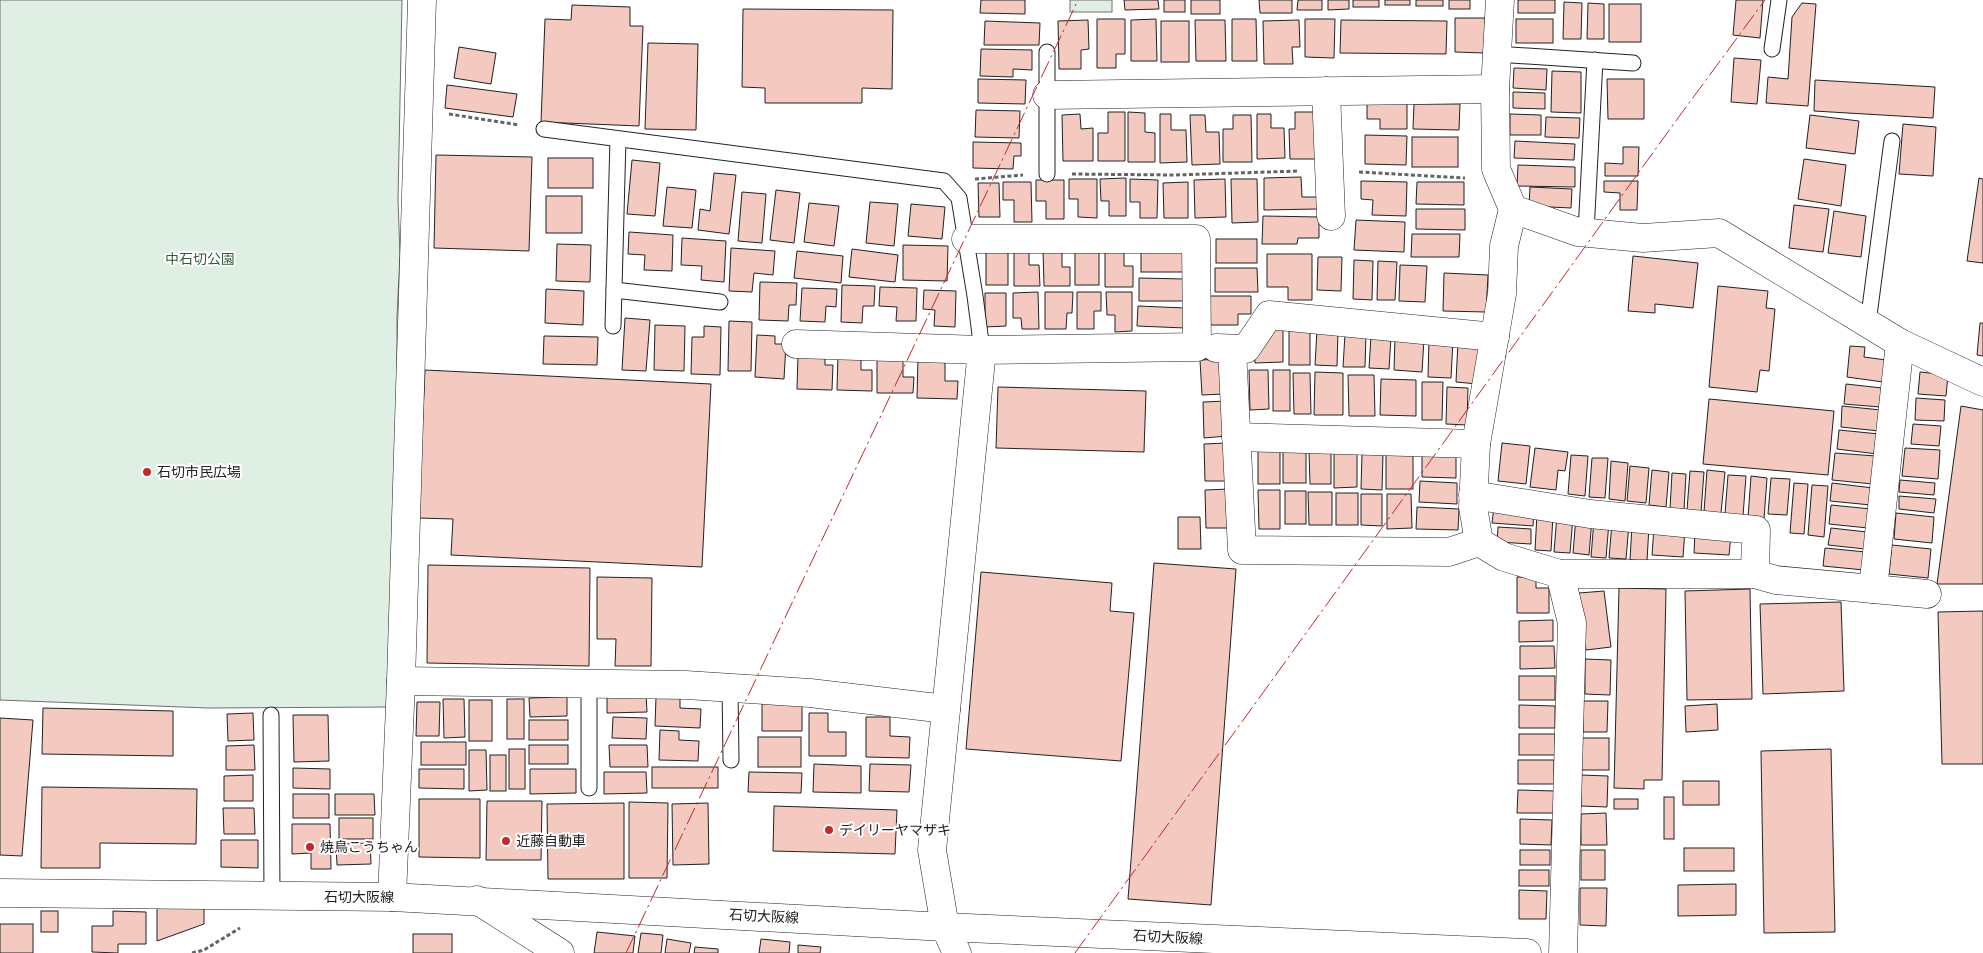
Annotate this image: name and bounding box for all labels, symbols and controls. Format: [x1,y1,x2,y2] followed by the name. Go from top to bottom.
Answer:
[165,251,235,267] park label: 中石切公園
[157,464,241,480] place label: 石切市民広場
[141,466,153,478] marker: 石切市民広場
[839,822,951,838] place label: デイリーヤマザキ
[823,824,835,836] marker: デイリーヤマザキ
[516,833,586,849] place label: 近藤自動車
[500,835,512,847] marker: 近藤自動車
[320,839,418,855] place label: 焼鳥こうちゃん
[304,841,316,853] marker: 焼鳥こうちゃん
[324,889,394,905] street label: 石切大阪線
[729,906,799,926] street label: 石切大阪線
[1133,927,1203,947] street label: 石切大阪線

